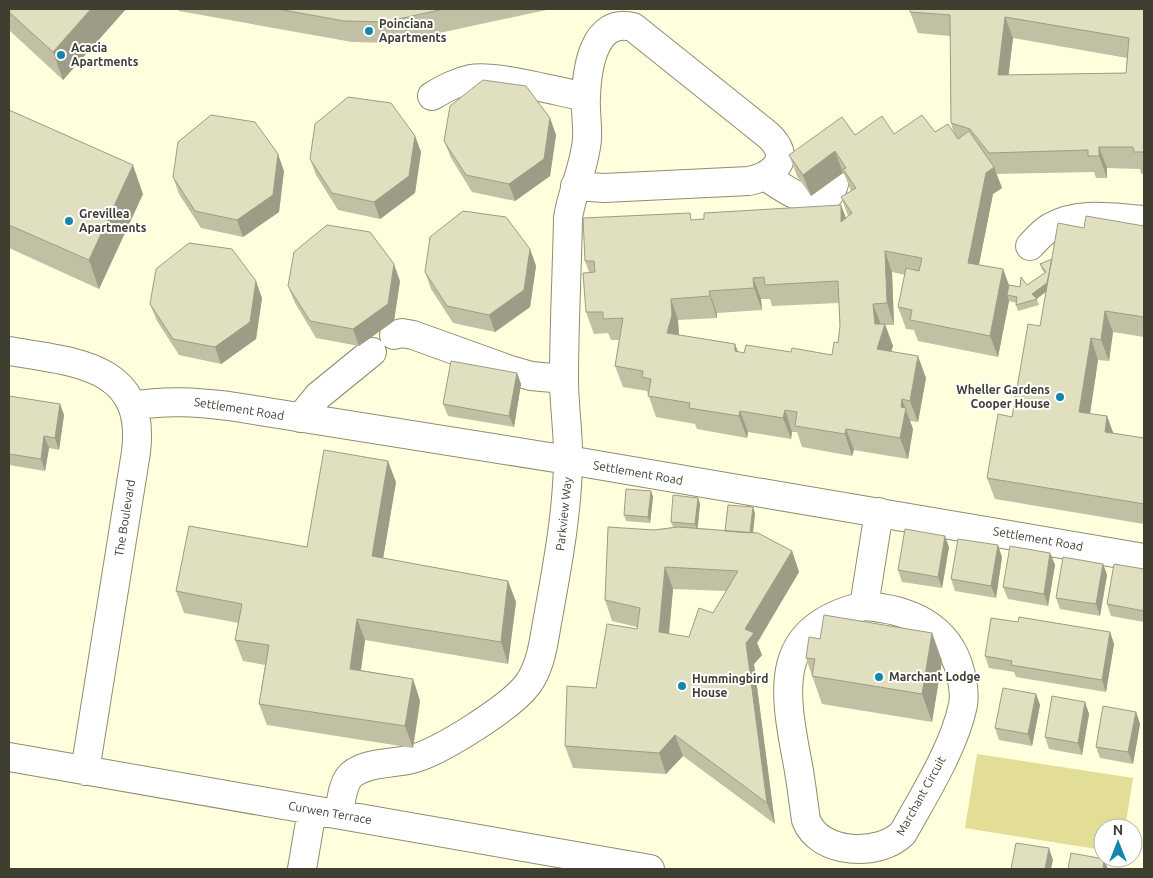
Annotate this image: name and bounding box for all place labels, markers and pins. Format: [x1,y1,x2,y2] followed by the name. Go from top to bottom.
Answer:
[379,17,447,44] place label: Poinciana Apartments
[363,25,375,37] marker: Poinciana Apartments
[71,41,139,68] place label: Acacia Apartments
[55,49,67,61] marker: Acacia Apartments
[79,207,147,234] place label: Grevillea Apartments
[63,215,75,227] marker: Grevillea Apartments
[956,383,1050,410] place label: Wheller Gardens Cooper House
[1054,391,1066,403] marker: Wheller Gardens Cooper House
[889,670,981,683] place label: Marchant Lodge
[873,671,885,683] marker: Marchant Lodge
[692,672,768,699] place label: Hummingbird House
[676,680,688,692] marker: Hummingbird House

